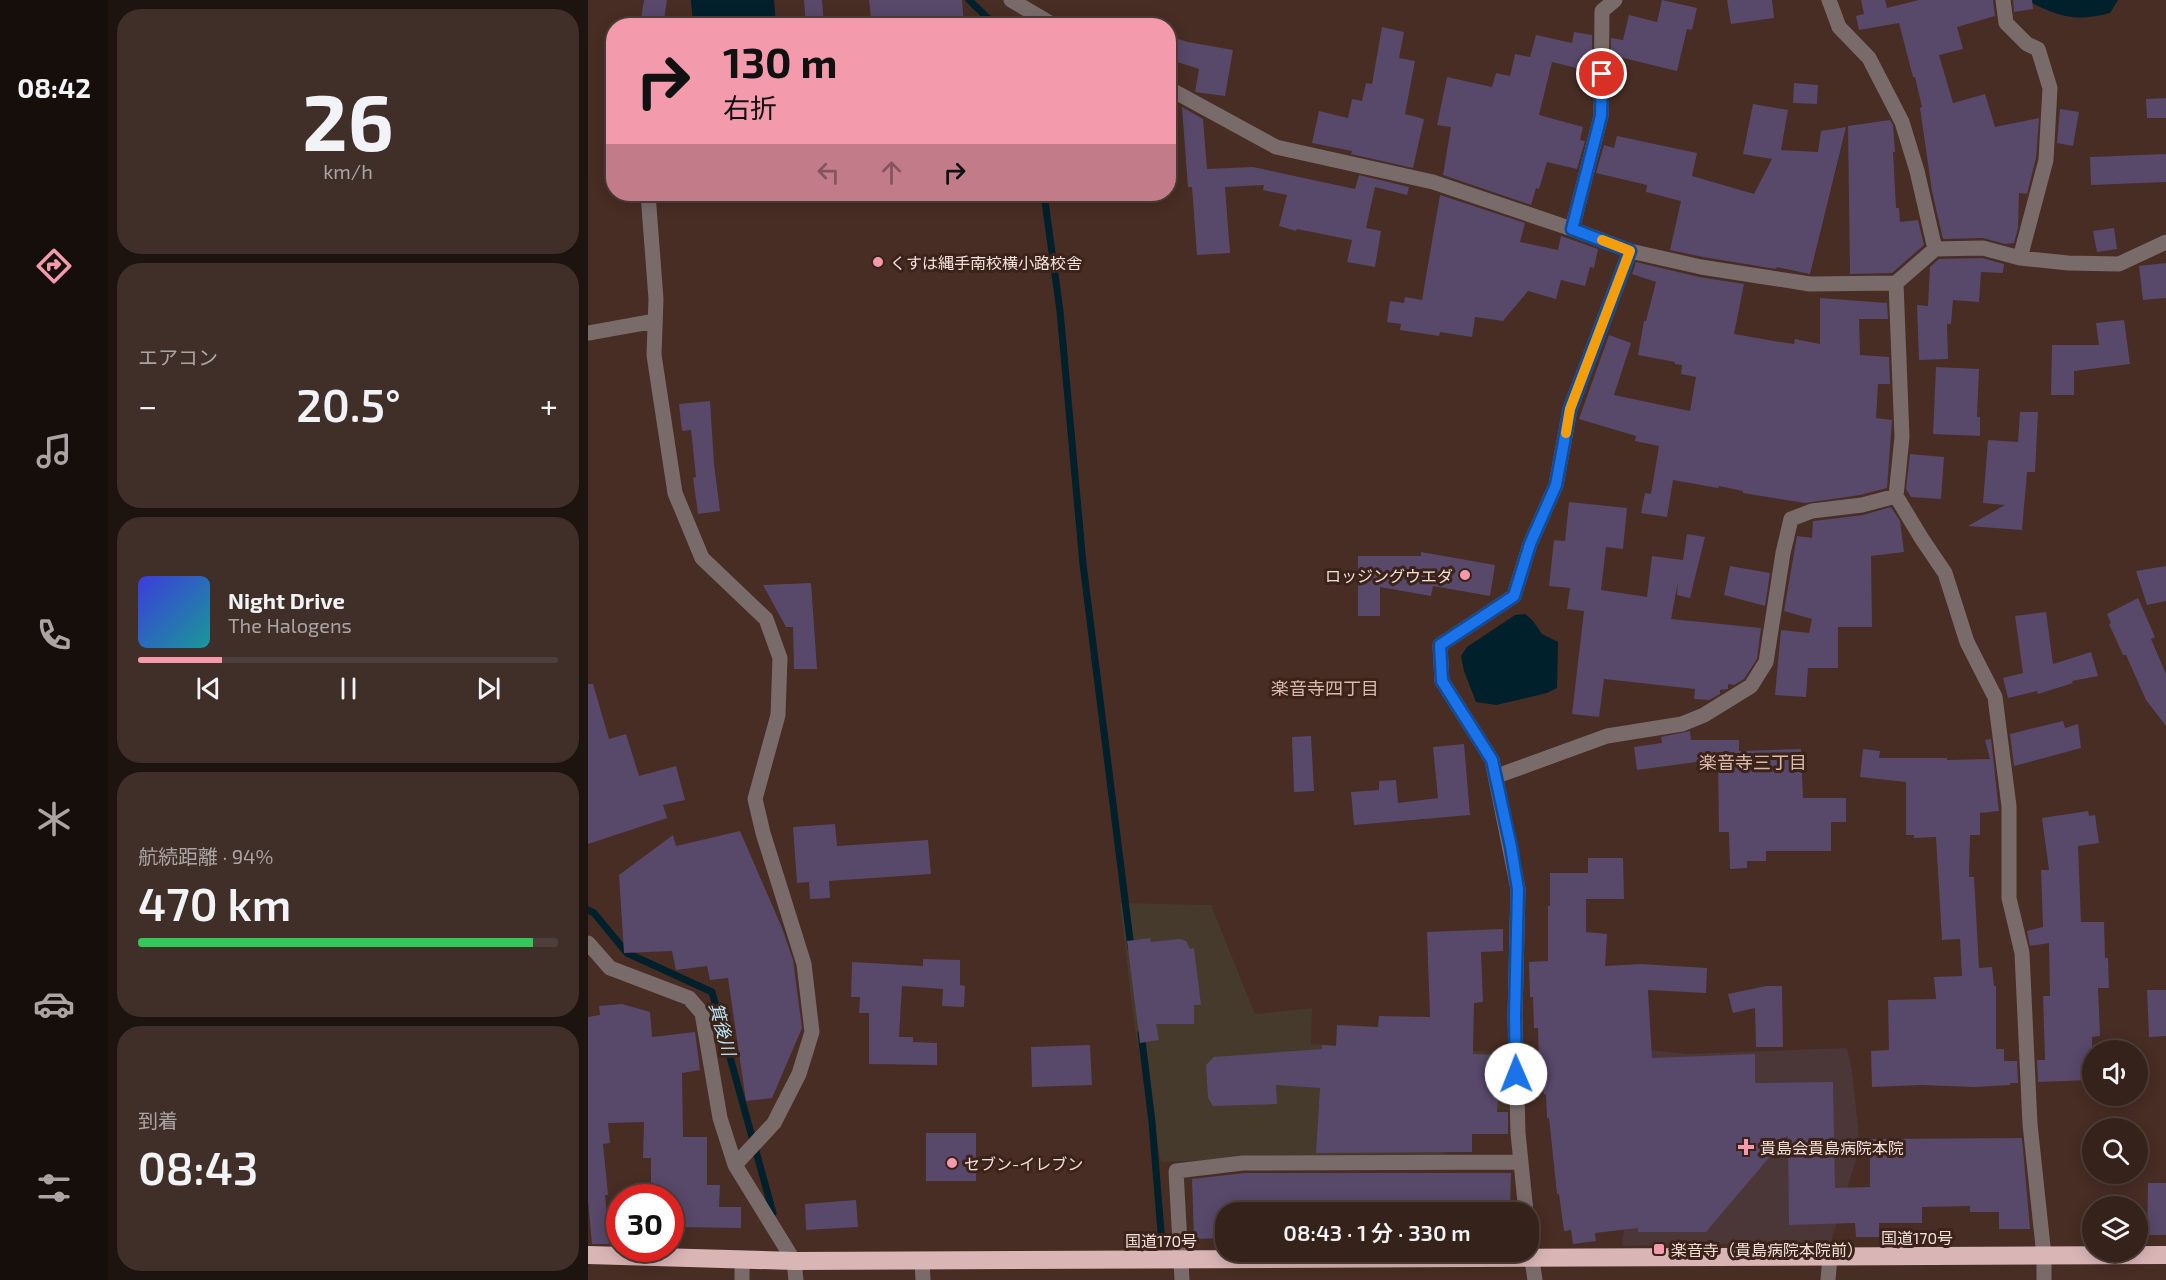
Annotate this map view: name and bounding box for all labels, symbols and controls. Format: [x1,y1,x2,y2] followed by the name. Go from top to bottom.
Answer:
[723,36,838,86] text: 130 m
[624,42,702,120] icon: right
[1576,48,1627,99] pin
[1585,57,1618,90] icon: arrive
[17,71,91,103] text: 08:42
[302,73,394,167] text: 26
[723,91,777,123] text: 右折
[812,156,845,189] icon: left
[875,156,908,189] icon: ahead
[938,156,971,189] icon: right
[323,159,373,183] text: km/h
[33,245,75,287] icon: directions
[890,253,1082,272] place label: くすは縄手南校横小路校舎
[871,255,885,269] marker: くすは縄手南校横小路校舎
[138,345,218,369] text: エアコン
[296,377,401,431] text: 20.5°
[138,385,157,425] text: −
[540,385,558,425] text: +
[33,430,75,472] icon: music
[1325,566,1453,585] place label: ロッジングウエダ
[1458,568,1472,582] marker: ロッジングウエダ
[228,587,345,613] text: Night Drive
[228,613,352,637] text: The Halogens
[33,614,75,656] icon: phone
[192,672,225,705] icon: previous
[332,672,365,705] icon: pause
[472,672,505,705] icon: next
[1271,677,1379,699] district label: 楽音寺四丁目
[1699,751,1807,773] district label: 楽音寺三丁目
[33,798,75,840] icon: climate
[138,844,273,868] text: 航続距離 · 94%
[138,876,291,930] text: 470 km
[33,983,75,1025] icon: car
[705,1000,741,1060] water label: 箕後川
[2082,1040,2148,1262] map controls
[2082,1040,2148,1106] button: sound
[1484,1042,1548,1106] position arrow
[138,1108,178,1132] text: 到着
[2082,1118,2148,1184] button: search
[1737,1138,1755,1156] marker: 貴島会貴島病院本院
[1760,1138,1904,1157] place label: 貴島会貴島病院本院
[138,1140,258,1194] text: 08:43
[964,1154,1083,1173] place label: セブン-イレブン
[945,1156,959,1170] marker: セブン-イレブン
[33,1167,75,1209] icon: filters
[606,1184,684,1262] speed limit sign: 30
[2082,1196,2148,1262] button: layers
[1283,1219,1471,1245] text: 08:43 · 1 分 · 330 m
[1881,1228,1953,1247] street label: 国道170号
[1125,1231,1197,1250] street label: 国道170号
[1671,1240,1863,1259] place label: 楽音寺（貴島病院本院前）
[1652,1242,1666,1256] marker: 楽音寺（貴島病院本院前）

